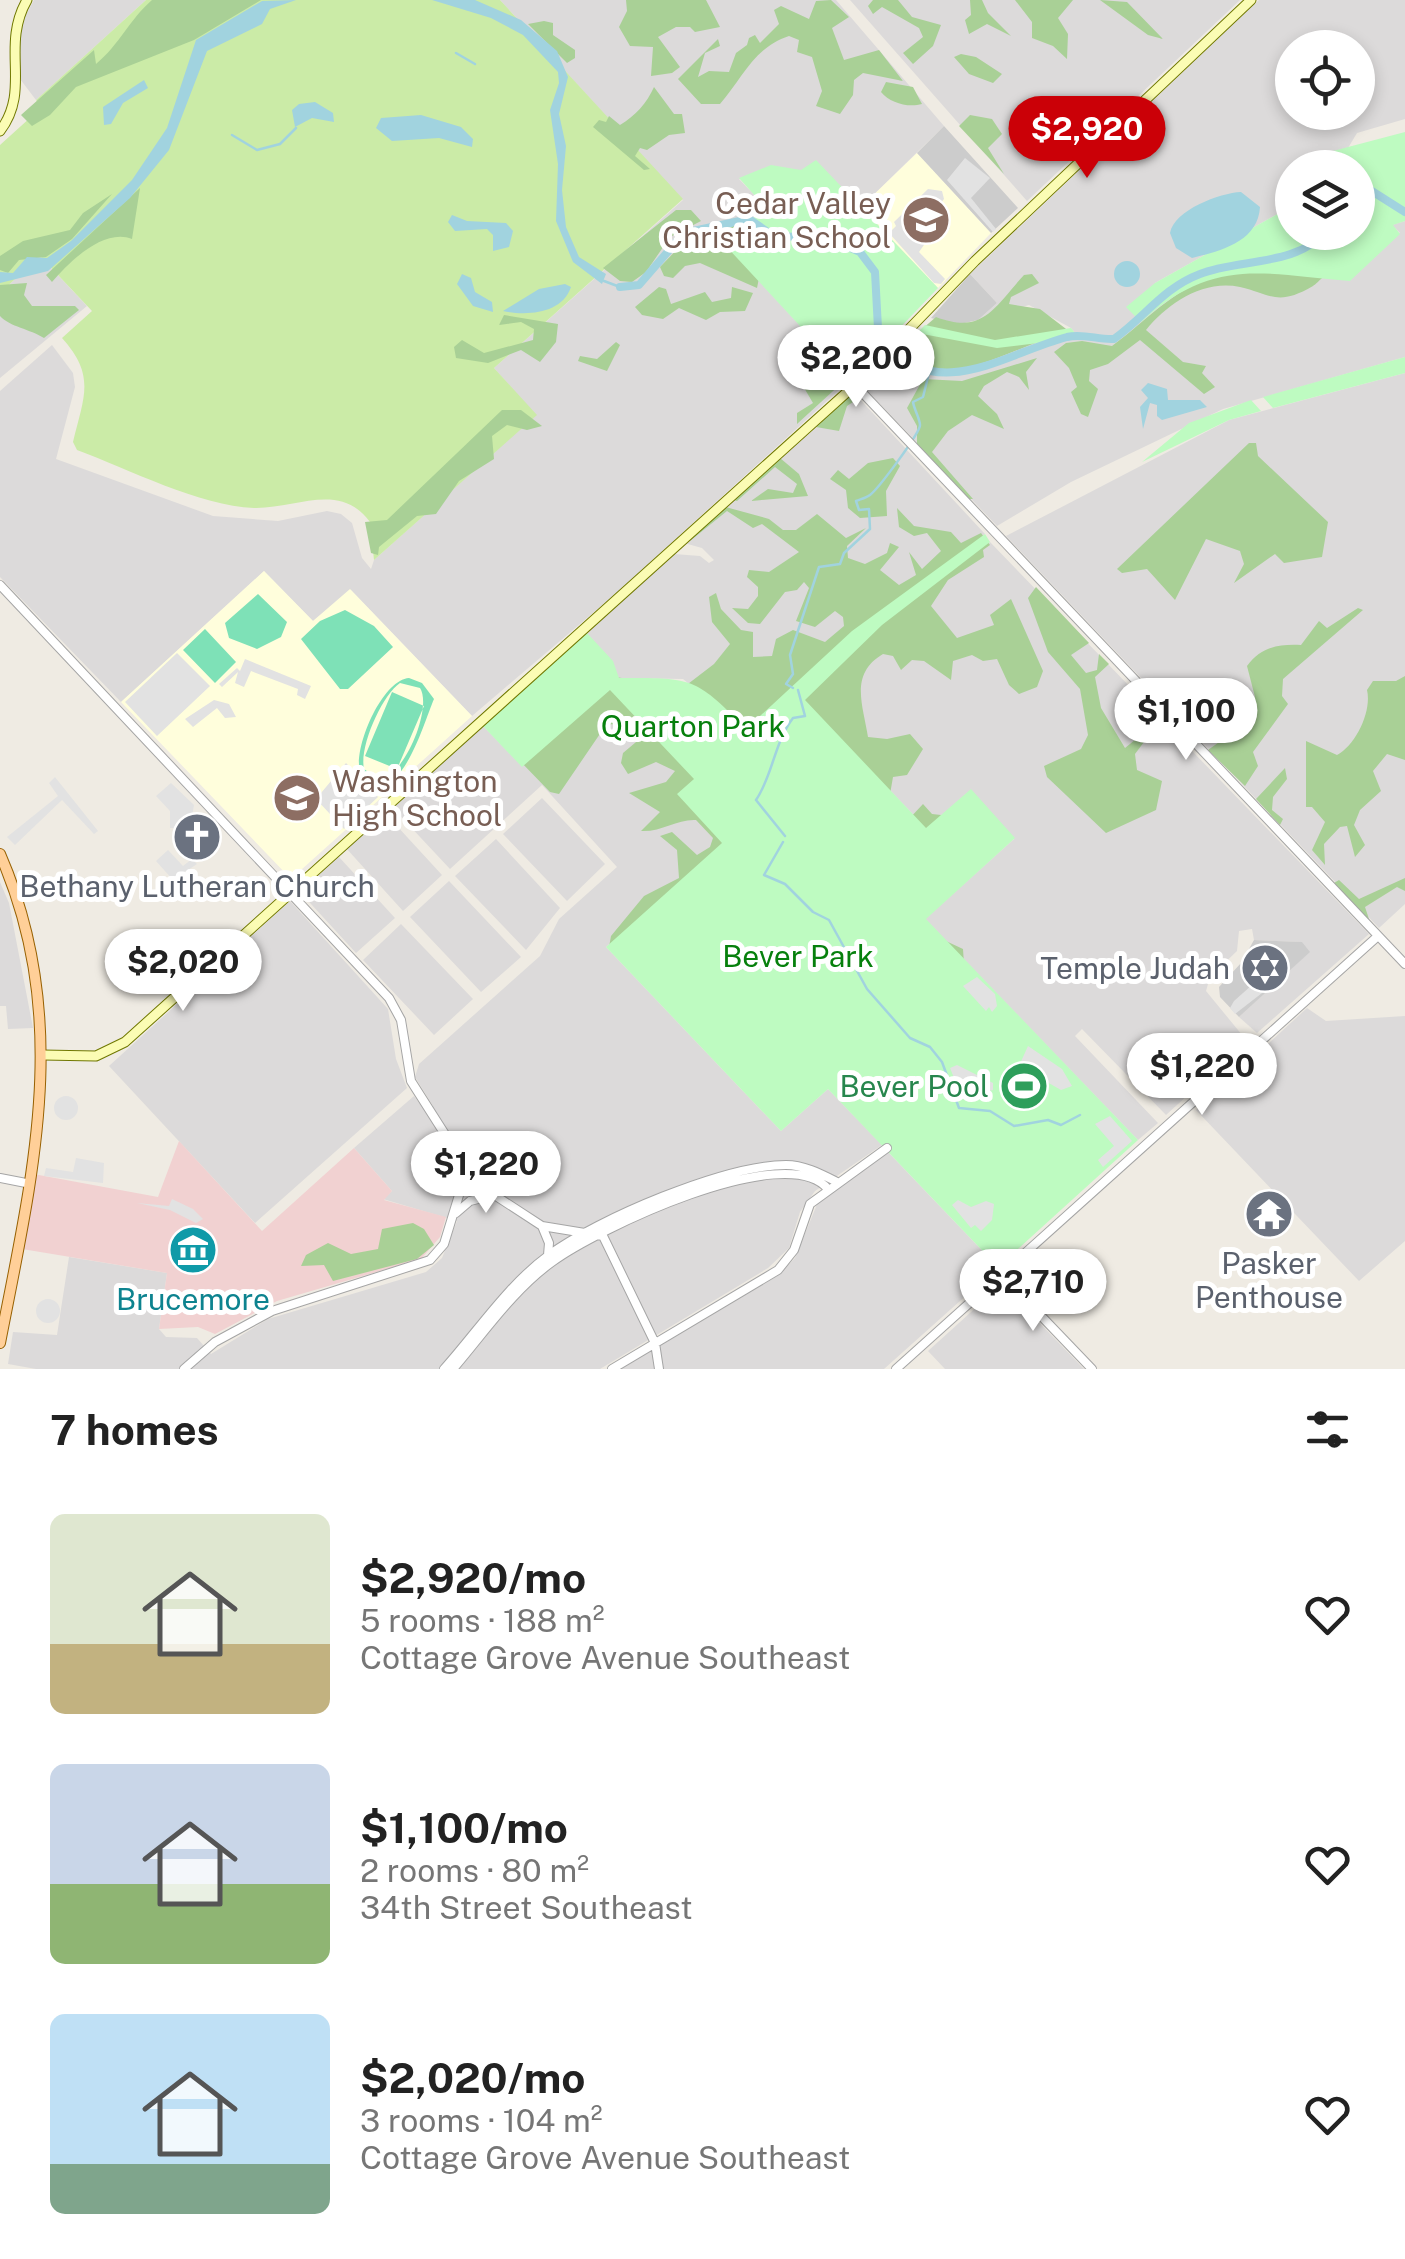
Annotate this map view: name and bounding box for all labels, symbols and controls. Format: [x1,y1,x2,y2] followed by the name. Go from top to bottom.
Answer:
[1275,30,1375,250] map controls
[1275,30,1375,130] button: locate
[1006,96,1168,181] pin: $2,920
[1031,110,1144,147] text: $2,920
[1275,150,1375,250] button: layers
[662,185,891,255] place label: Cedar Valley Christian School
[900,194,952,246] school or university icon: Cedar Valley Christian School
[775,325,937,410] pin: $2,200
[799,339,913,376] text: $2,200
[1105,678,1267,763] pin: $1,100
[1136,692,1236,729] text: $1,100
[601,708,785,744] park label: Quarton Park
[332,763,502,833] place label: Washington High School
[271,772,323,824] school or university icon: Washington High School
[171,811,223,863] church icon: Bethany Lutheran Church
[19,868,375,904] place label: Bethany Lutheran Church
[102,929,264,1014] pin: $2,020
[722,938,874,974] park label: Bever Park
[1239,942,1291,994] synagogue icon: Temple Judah
[127,943,239,980] text: $2,020
[1040,950,1230,986] place label: Temple Judah
[1121,1033,1283,1118] pin: $1,220
[1149,1047,1255,1084] text: $1,220
[998,1060,1050,1112] sports icon: Bever Pool
[839,1068,989,1104] place label: Bever Pool
[405,1131,567,1216] pin: $1,220
[433,1145,539,1182] text: $1,220
[1243,1188,1295,1240] temple icon: Pasker Penthouse
[167,1224,219,1276] museum icon: Brucemore
[1195,1245,1343,1315] place label: Pasker Penthouse
[952,1249,1114,1334] pin: $2,710
[982,1263,1085,1300] text: $2,710
[116,1281,270,1317] place label: Brucemore
[1300,1402,1355,1457] icon: filters
[50,1405,219,1454] text: 7 homes
[360,1553,586,1602] text: $2,920/mo
[130,1554,250,1674] icon: home
[1300,1587,1355,1642] icon: heart
[360,1602,604,1639] text: 5 rooms · 188 m²
[360,1639,850,1676] text: Cottage Grove Avenue Southeast
[360,1803,568,1852] text: $1,100/mo
[130,1804,250,1924] icon: home
[1300,1837,1355,1892] icon: heart
[360,1852,589,1889] text: 2 rooms · 80 m²
[360,1889,693,1926] text: 34th Street Southeast
[360,2053,585,2102] text: $2,020/mo
[130,2054,250,2174] icon: home
[1300,2087,1355,2142] icon: heart
[360,2102,603,2139] text: 3 rooms · 104 m²
[360,2139,850,2176] text: Cottage Grove Avenue Southeast

